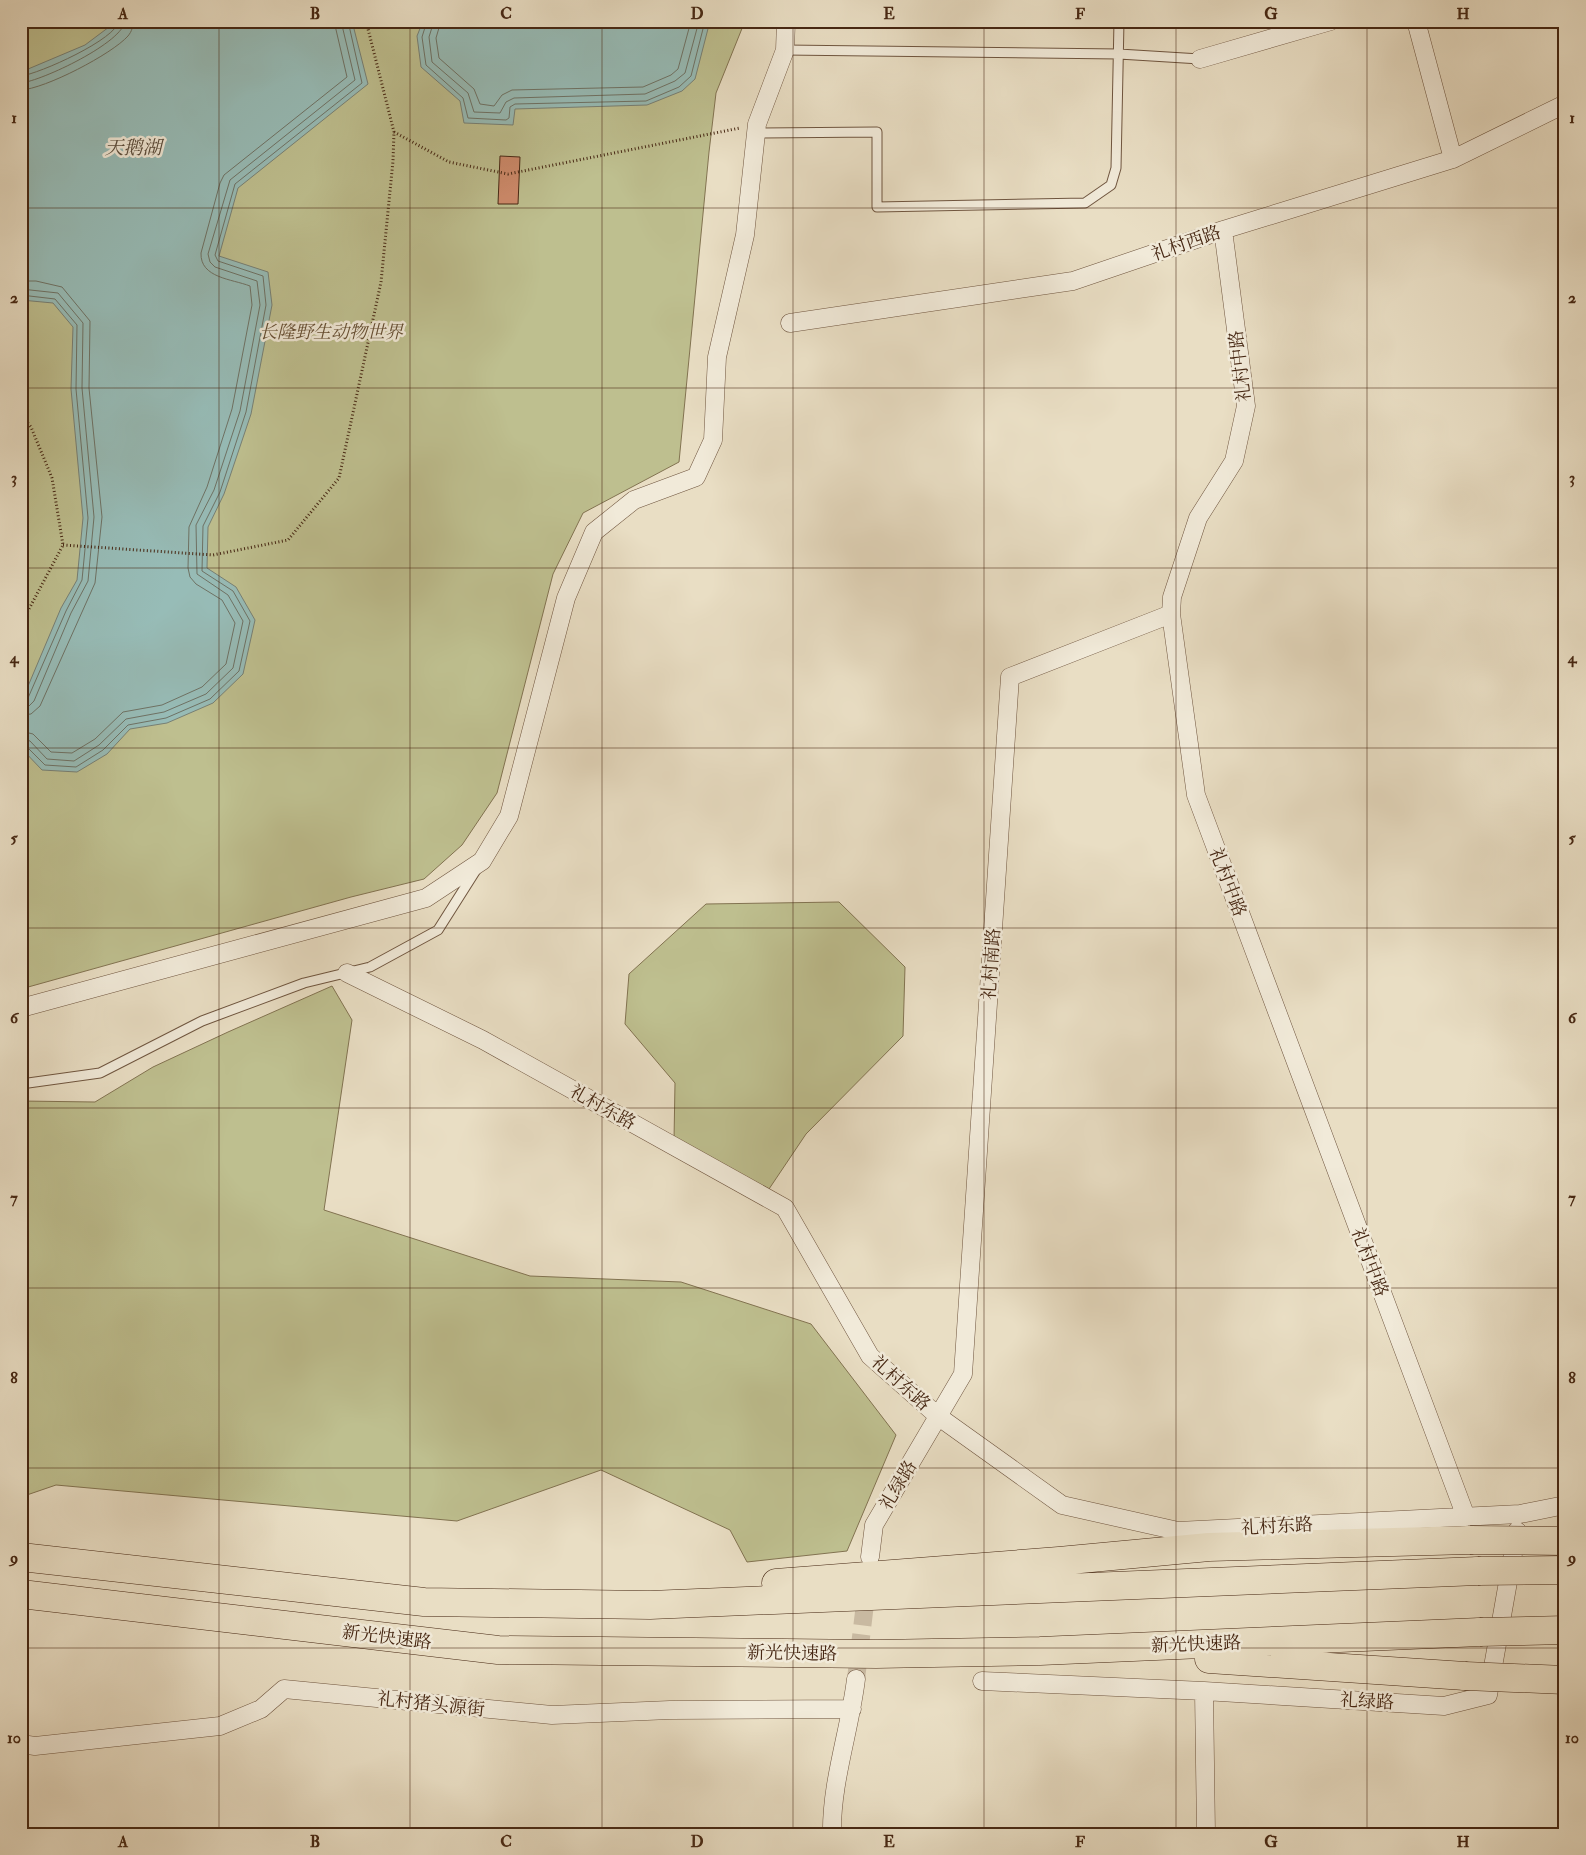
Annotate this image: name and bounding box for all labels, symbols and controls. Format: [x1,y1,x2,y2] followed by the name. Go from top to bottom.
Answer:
[117,4,129,24] text: A
[310,4,320,24] text: B
[500,4,512,24] text: C
[690,4,704,24] text: D
[883,4,895,24] text: E
[1075,4,1085,24] text: F
[1264,4,1278,24] text: G
[1456,4,1470,24] text: H
[11,108,17,128] text: 1
[1569,108,1575,128] text: 1
[104,136,164,160] water label: 天鹅湖
[1148,221,1224,266] street label: 礼村西路
[10,288,18,308] text: 2
[1568,288,1576,308] text: 2
[259,321,404,344] park label: 长隆野生动物世界
[1225,329,1256,403] street label: 礼村中路
[11,468,17,488] text: 3
[1569,468,1575,488] text: 3
[9,648,20,668] text: 4
[1567,648,1578,668] text: 4
[10,828,18,848] text: 5
[1568,828,1576,848] text: 5
[1204,844,1251,920] street label: 礼村中路
[978,927,1005,1001] street label: 礼村南路
[10,1008,20,1028] text: 6
[1568,1008,1578,1028] text: 6
[566,1080,640,1135] street label: 礼村东路
[10,1188,18,1208] text: 7
[1568,1188,1576,1208] text: 7
[1346,1224,1393,1300] street label: 礼村中路
[866,1351,935,1416] street label: 礼村东路
[10,1368,18,1388] text: 8
[1568,1368,1576,1388] text: 8
[875,1456,922,1514] street label: 礼绿路
[1240,1513,1314,1540] street label: 礼村东路
[8,1548,18,1568] text: 9
[1566,1548,1576,1568] text: 9
[341,1621,433,1654] street label: 新光快速路
[1151,1631,1241,1658] street label: 新光快速路
[747,1641,837,1666] street label: 新光快速路
[376,1687,486,1722] street label: 礼村猪头源街
[1339,1689,1395,1714] street label: 礼绿路
[7,1728,21,1748] text: 10
[1565,1728,1579,1748] text: 10
[117,1832,129,1852] text: A
[310,1832,320,1852] text: B
[500,1832,512,1852] text: C
[690,1832,704,1852] text: D
[883,1832,895,1852] text: E
[1075,1832,1085,1852] text: F
[1264,1832,1278,1852] text: G
[1456,1832,1470,1852] text: H

